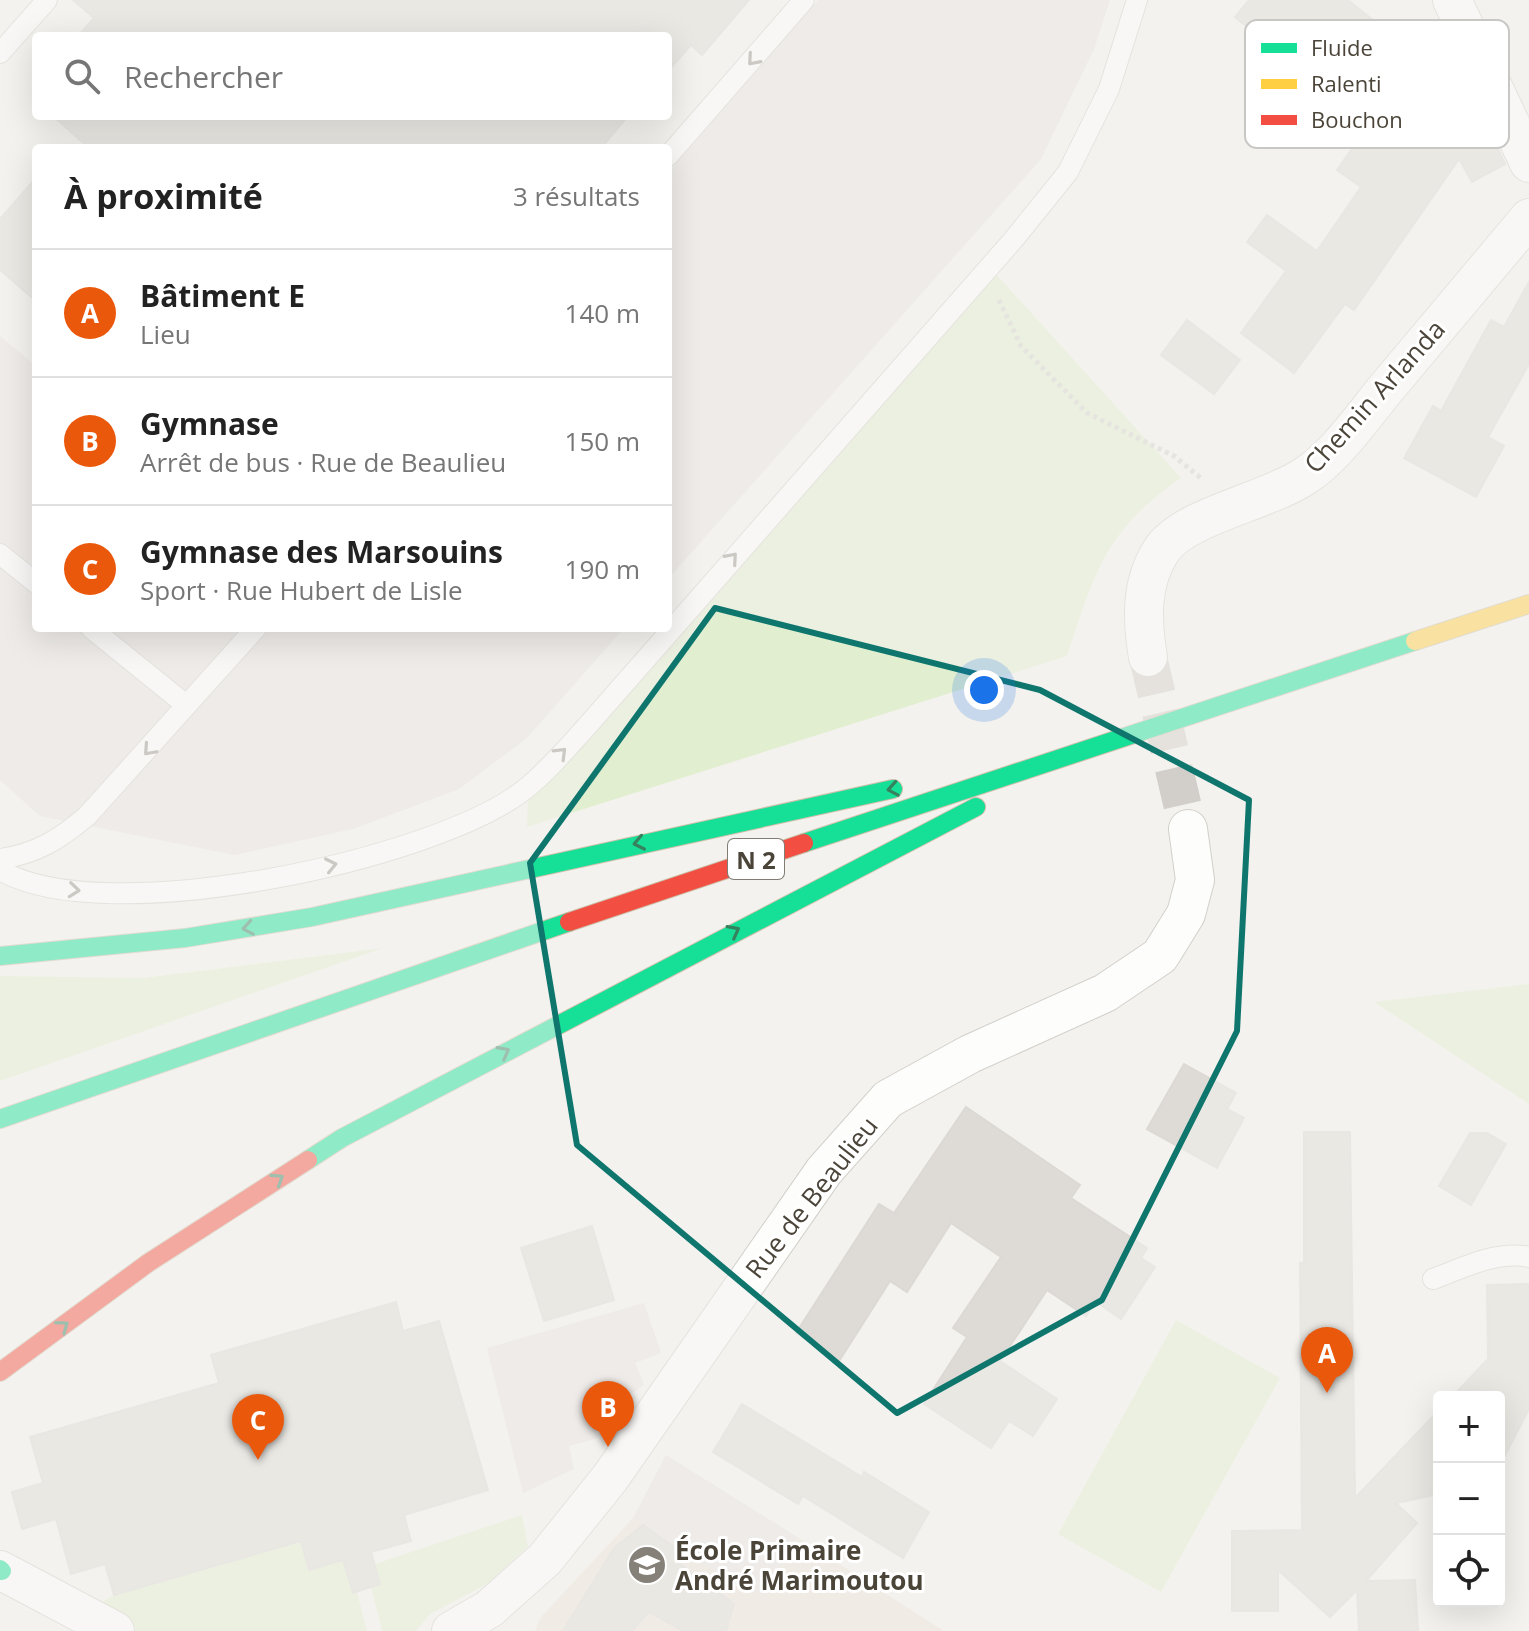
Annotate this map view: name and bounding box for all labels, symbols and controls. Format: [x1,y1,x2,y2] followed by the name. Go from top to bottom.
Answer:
[1245,20,1509,148] legend
[32,32,672,120] search box
[1311,32,1373,62] text: Fluide
[749,50,763,65] one-way arrow
[60,54,104,98] icon: search
[124,56,283,97] text: Rechercher
[1311,68,1382,98] text: Ralenti
[1311,104,1403,134] text: Bouchon
[64,173,263,219] text: À proximité
[513,178,640,214] text: 3 résultats
[140,275,305,316] text: Bâtiment E
[81,295,99,331] text: A
[565,295,640,331] text: 140 m
[1296,312,1452,480] street label: Chemin Arlanda
[140,316,191,352] text: Lieu
[140,403,279,444] text: Gymnase
[81,423,99,459] text: B
[565,423,640,459] text: 150 m
[140,444,506,480] text: Arrêt de bus · Rue de Beaulieu
[140,531,503,572] text: Gymnase des Marsouins
[82,551,98,587] text: C
[565,551,640,587] text: 190 m
[722,552,737,567] one-way arrow
[140,572,463,608] text: Sport · Rue Hubert de Lisle
[964,670,1004,710] your location
[145,740,159,755] one-way arrow
[552,748,566,762] one-way arrow
[886,780,900,797] one-way arrow
[633,834,646,851] one-way arrow
[728,839,784,879] road number: N 2
[324,857,338,874] one-way arrow
[68,881,81,898] one-way arrow
[241,918,255,935] one-way arrow
[726,925,740,941] one-way arrow
[496,1047,511,1062] one-way arrow
[736,1109,886,1285] street label: Rue de Beaulieu
[269,1174,283,1189] one-way arrow
[54,1321,69,1335] one-way arrow
[1301,1327,1353,1393] pin: A
[582,1381,634,1447] pin: B
[1433,1391,1505,1607] map controls
[1433,1391,1505,1463] button: +
[232,1394,284,1460] pin: C
[1433,1463,1505,1535] button: −
[675,1532,924,1598] place label: École Primaire André Marimoutou
[1433,1535,1505,1607] button: locate
[626,1544,668,1586] school or university icon: École Primaire André Marimoutou

